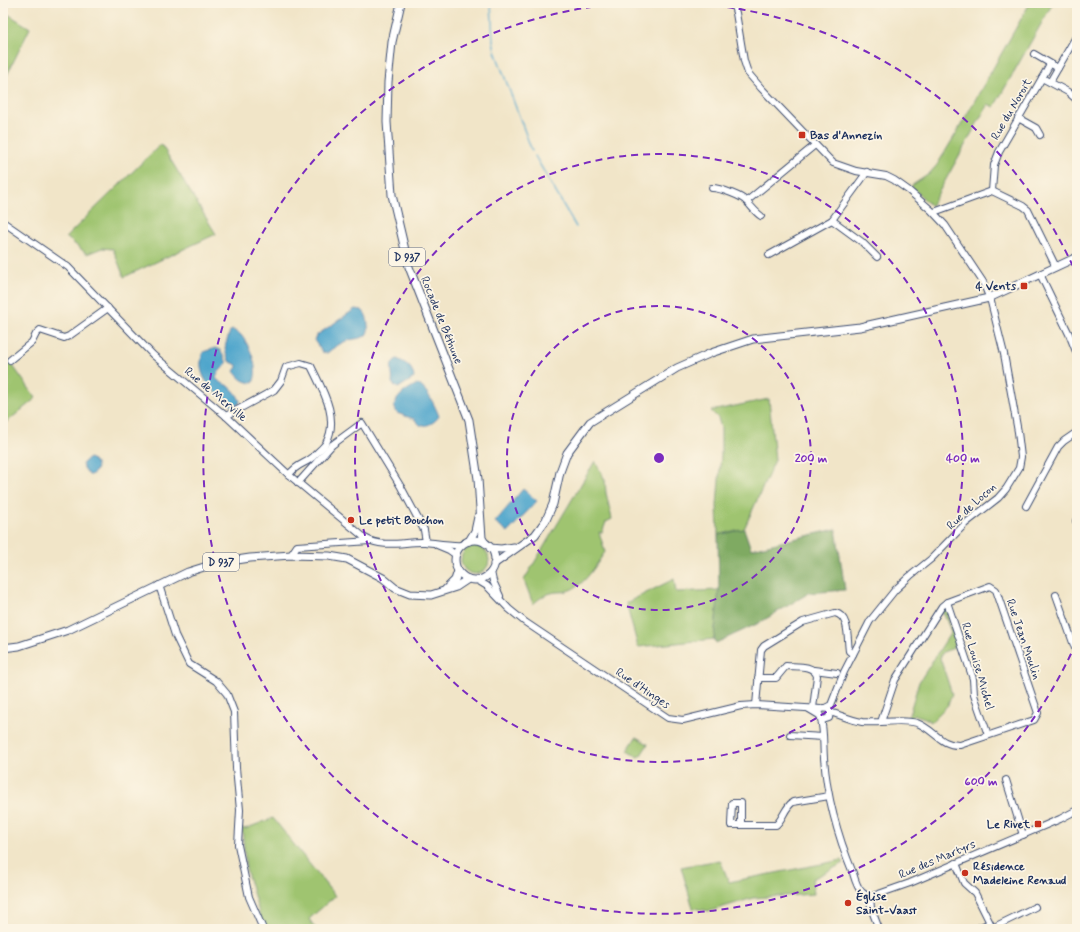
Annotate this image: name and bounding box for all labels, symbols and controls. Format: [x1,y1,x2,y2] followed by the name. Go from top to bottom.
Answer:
[988,76,1036,143] street label: Rue du Noroit
[810,128,882,144] place label: Bas d'Annezin
[797,130,807,140] marker: Bas d'Annezin
[389,248,425,266] road number: D 937
[416,274,466,367] street label: Rocade de Béthune
[976,279,1017,295] place label: 4 Vents
[1019,281,1029,291] marker: 4 Vents
[181,364,250,426] street label: Rue de Merville
[652,451,666,465] centre of rings
[795,451,828,467] text: 200 m
[946,451,980,467] text: 400 m
[943,480,1000,534] street label: Rue de Locon
[359,513,444,529] place label: Le petit Bouchon
[346,515,356,525] marker: Le petit Bouchon
[203,553,239,571] road number: D 937
[1002,597,1044,682] street label: Rue Jean Moulin
[957,621,997,712] street label: Rue Louise Michel
[612,665,674,713] street label: Rue d'Hinges
[964,774,998,790] text: 600 m
[987,817,1031,833] place label: Le Rivet
[1033,819,1043,829] marker: Le Rivet
[896,836,978,883] street label: Rue des Martyrs
[973,859,1067,889] place label: Résidence Madeleine Renaud
[960,868,970,878] marker: Résidence Madeleine Renaud
[856,889,918,919] place label: Église Saint-Vaast
[843,898,853,908] marker: Église Saint-Vaast

